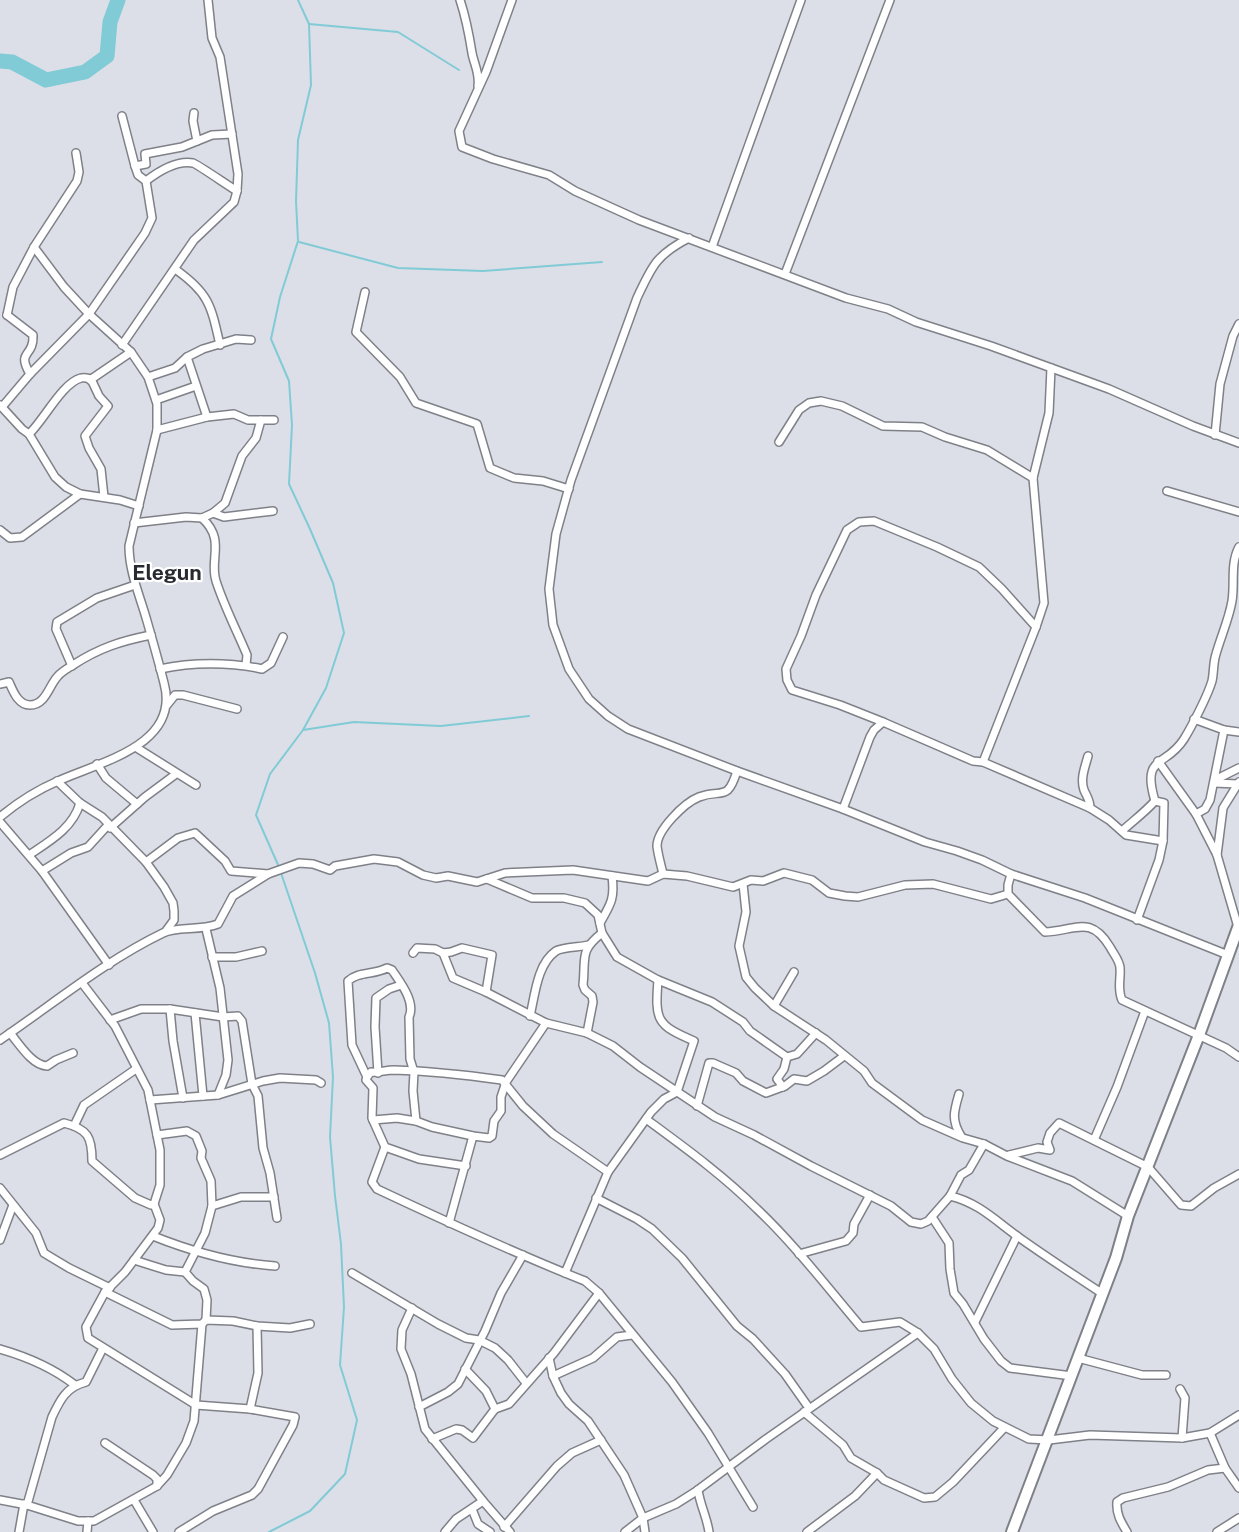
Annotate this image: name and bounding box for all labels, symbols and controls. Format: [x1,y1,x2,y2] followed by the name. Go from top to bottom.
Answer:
[132,560,202,585] district label: Elegun

